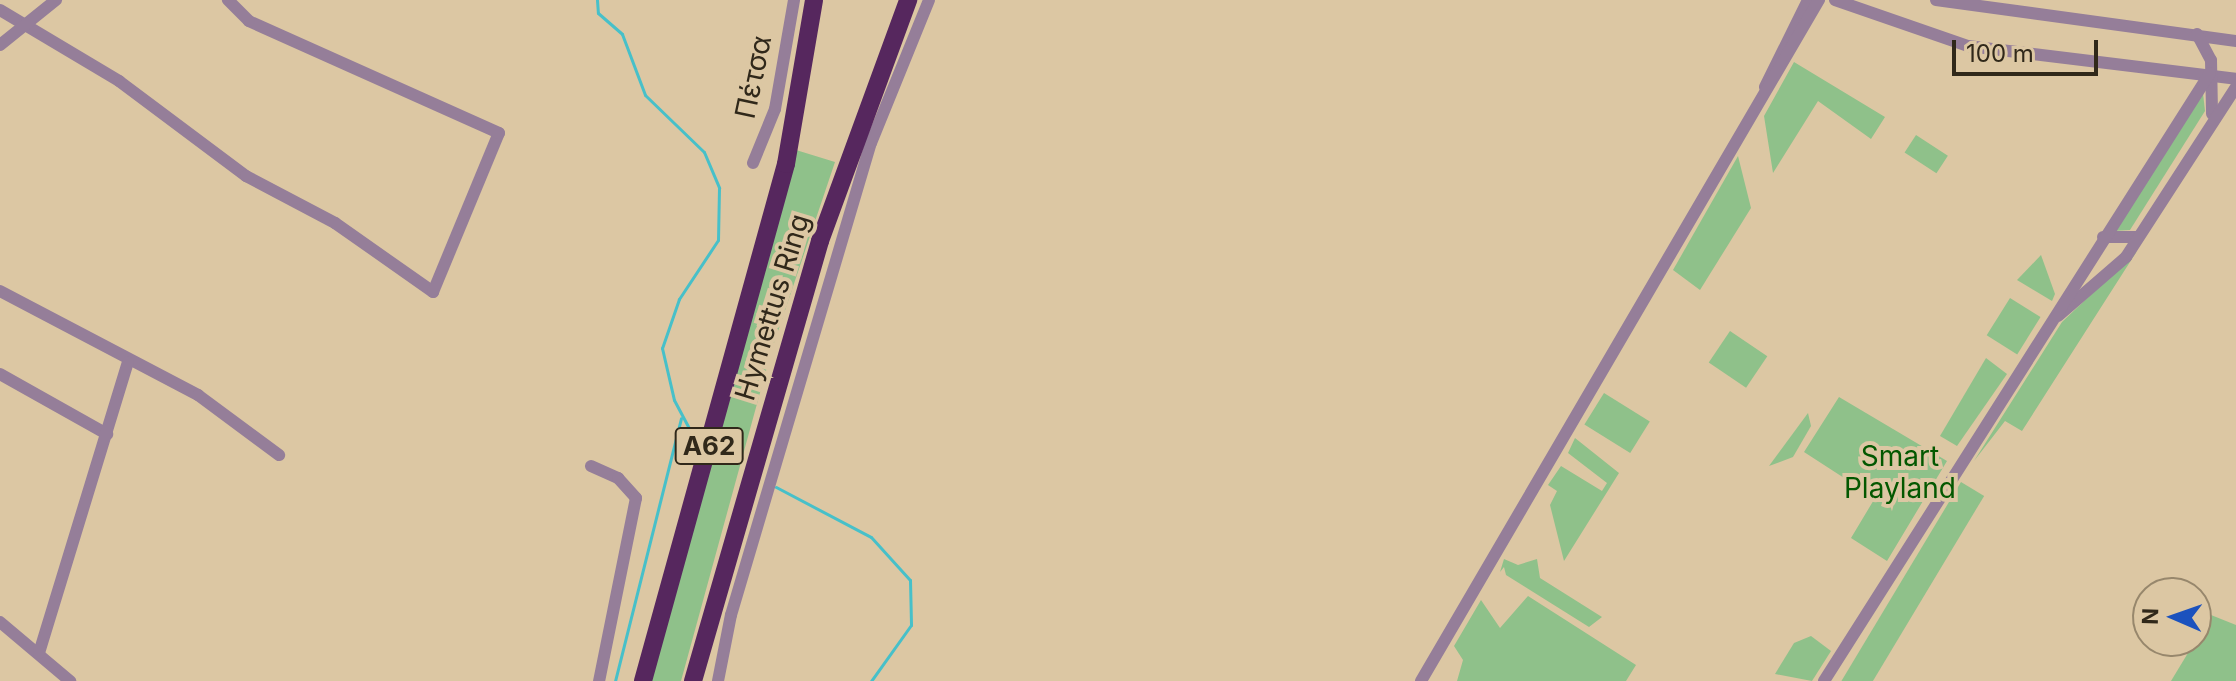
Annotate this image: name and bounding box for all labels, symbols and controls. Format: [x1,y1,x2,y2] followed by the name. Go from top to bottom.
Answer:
[1956,24,2102,74] scale bar
[728,32,778,122] street label: Πέτσα
[1966,39,2034,68] text: 100 m
[728,210,816,404] street label: Hymettus Ring
[673,424,745,468] road number: Α62
[1844,439,1956,505] park label: Smart Playland
[2132,577,2212,657] north arrow
[2137,607,2163,625] text: N

